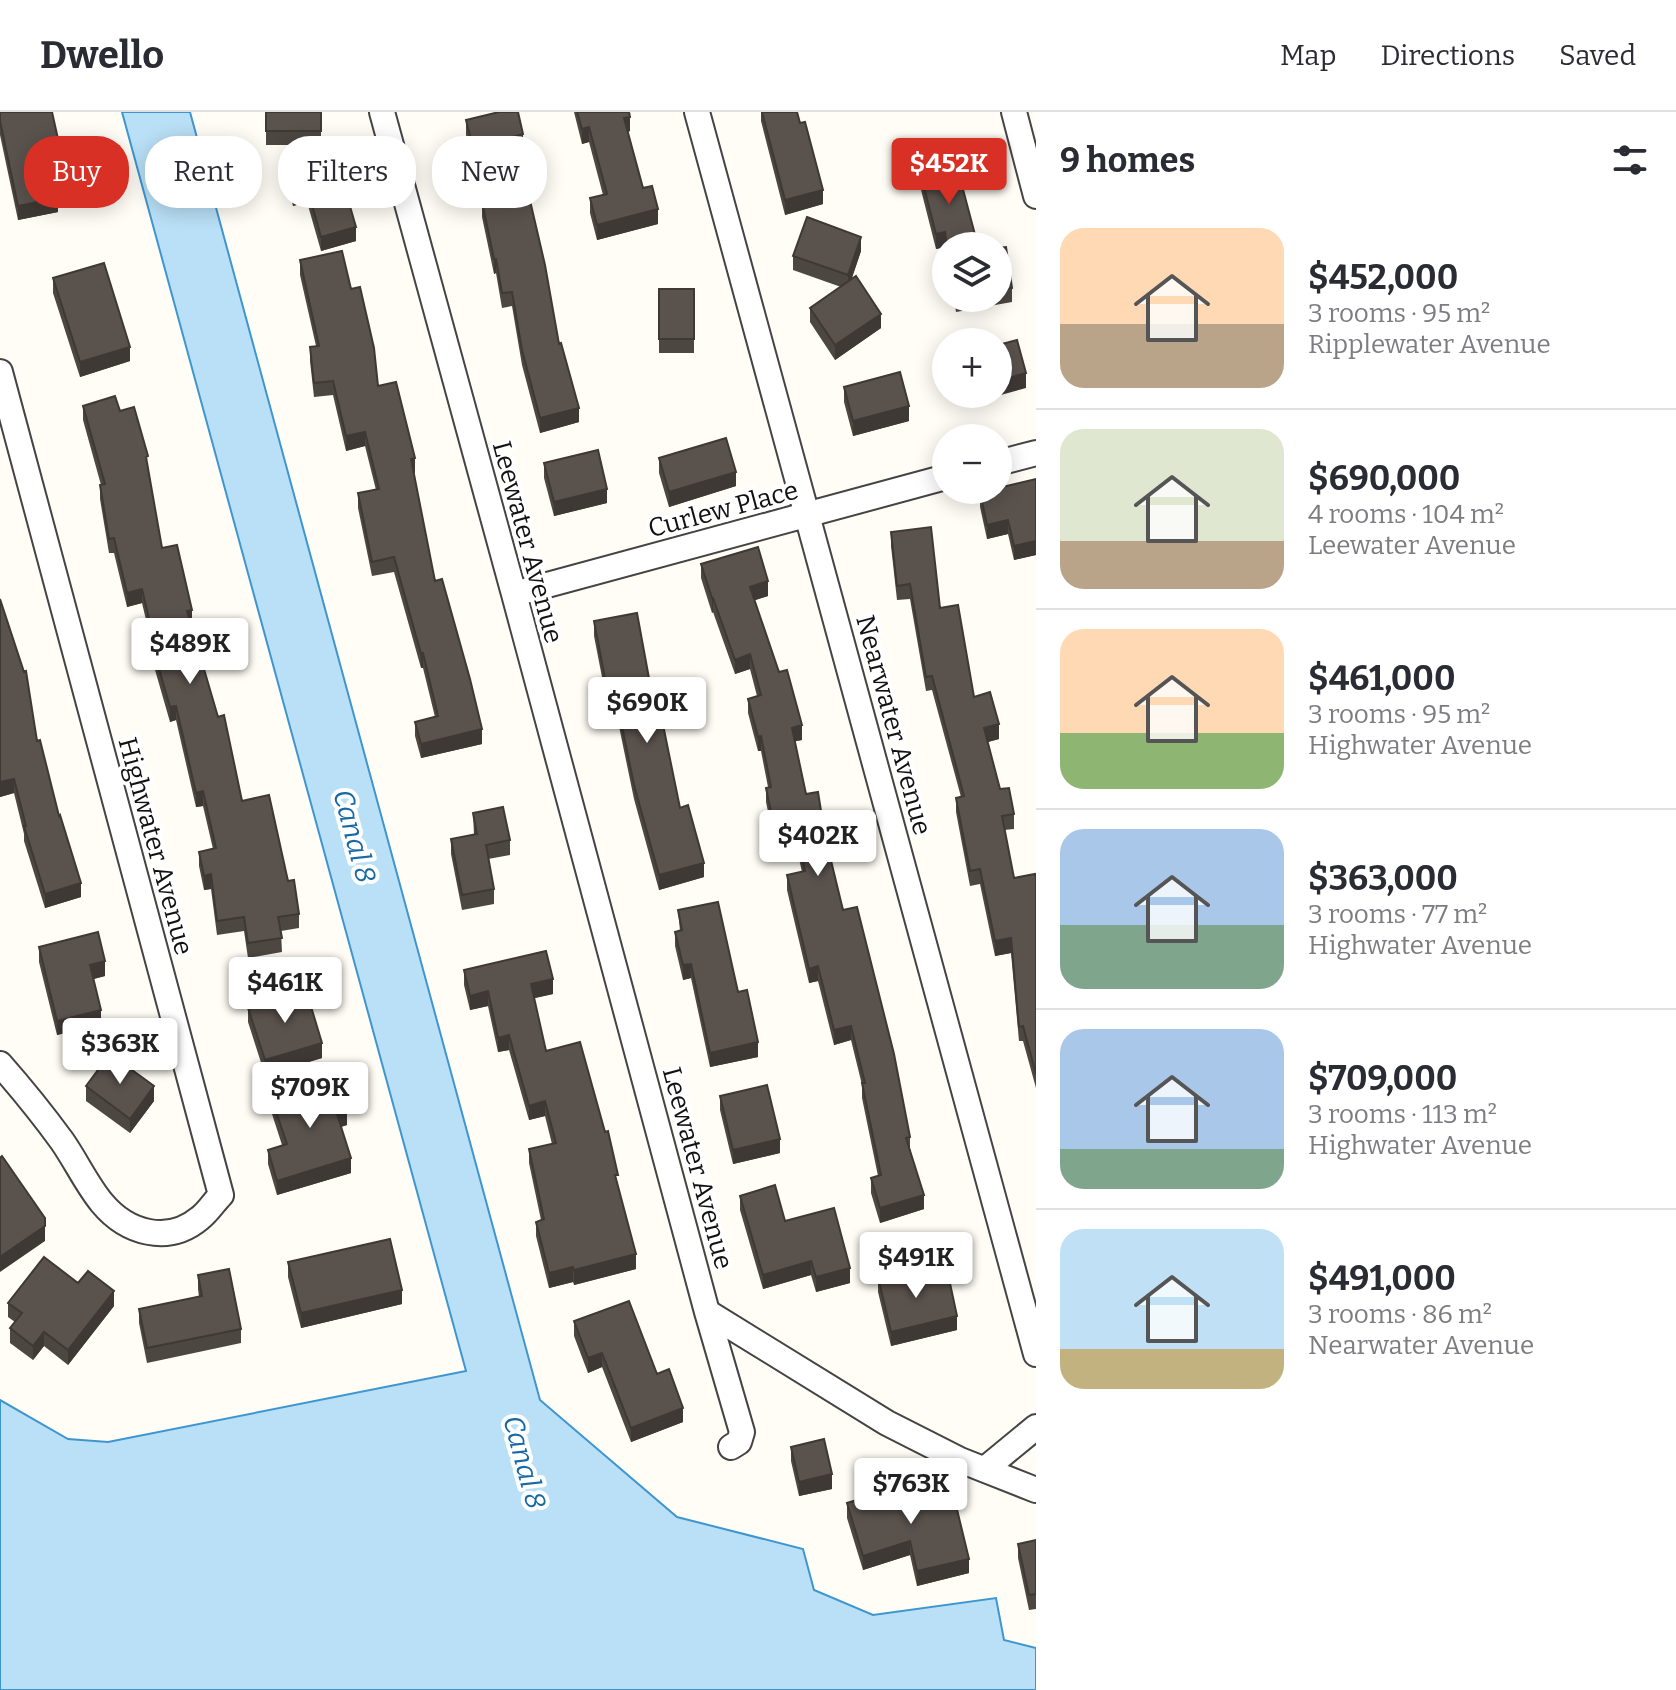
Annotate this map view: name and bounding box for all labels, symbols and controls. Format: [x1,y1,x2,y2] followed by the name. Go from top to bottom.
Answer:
[40,32,164,78] text: Dwello
[1280,39,1336,72] text: Map
[1380,39,1515,72] text: Directions
[1559,39,1636,72] text: Saved
[24,136,129,208] chip: Buy
[145,136,262,208] chip: Rent
[278,136,416,208] chip: Filters
[432,136,547,208] chip: New
[893,138,1005,206] pin: $452K
[1608,138,1652,182] icon: filters
[1060,140,1195,181] text: 9 homes
[910,148,988,179] text: $452K
[932,232,1012,504] map controls
[932,232,1012,312] button: layers
[1308,257,1458,298] text: $452,000
[1124,260,1220,356] icon: home
[1308,298,1490,329] text: 3 rooms · 95 m²
[932,328,1012,408] button: +
[1308,329,1551,360] text: Ripplewater Avenue
[932,424,1012,504] button: −
[486,438,569,647] street label: Leewater Avenue
[1308,458,1460,499] text: $690,000
[1124,461,1220,557] icon: home
[645,475,802,544] street label: Curlew Place
[1308,499,1504,530] text: 4 rooms · 104 m²
[1308,530,1516,561] text: Leewater Avenue
[849,612,938,838] street label: Nearwater Avenue
[134,618,246,686] pin: $489K
[149,628,231,659] text: $489K
[1308,658,1456,699] text: $461,000
[1124,661,1220,757] icon: home
[591,677,703,745] pin: $690K
[606,687,688,718] text: $690K
[1308,699,1490,730] text: 3 rooms · 95 m²
[1308,730,1532,761] text: Highwater Avenue
[112,734,199,958] street label: Highwater Avenue
[326,786,383,887] water label: Canal 8
[762,810,874,878] pin: $402K
[777,820,859,851] text: $402K
[1308,858,1458,899] text: $363,000
[1124,861,1220,957] icon: home
[1308,899,1487,930] text: 3 rooms · 77 m²
[1308,930,1532,961] text: Highwater Avenue
[229,957,341,1025] pin: $461K
[247,967,323,998] text: $461K
[64,1018,176,1086] pin: $363K
[81,1028,159,1059] text: $363K
[1308,1058,1457,1099] text: $709,000
[1124,1061,1220,1157] icon: home
[254,1062,366,1130] pin: $709K
[656,1064,739,1273] street label: Leewater Avenue
[270,1072,350,1103] text: $709K
[1308,1099,1497,1130] text: 3 rooms · 113 m²
[1308,1130,1532,1161] text: Highwater Avenue
[860,1232,972,1300] pin: $491K
[878,1242,954,1273] text: $491K
[1308,1258,1456,1299] text: $491,000
[1124,1261,1220,1357] icon: home
[1308,1299,1492,1330] text: 3 rooms · 86 m²
[1308,1330,1534,1361] text: Nearwater Avenue
[496,1412,553,1513] water label: Canal 8
[855,1458,967,1526] pin: $763K
[872,1468,950,1499] text: $763K

